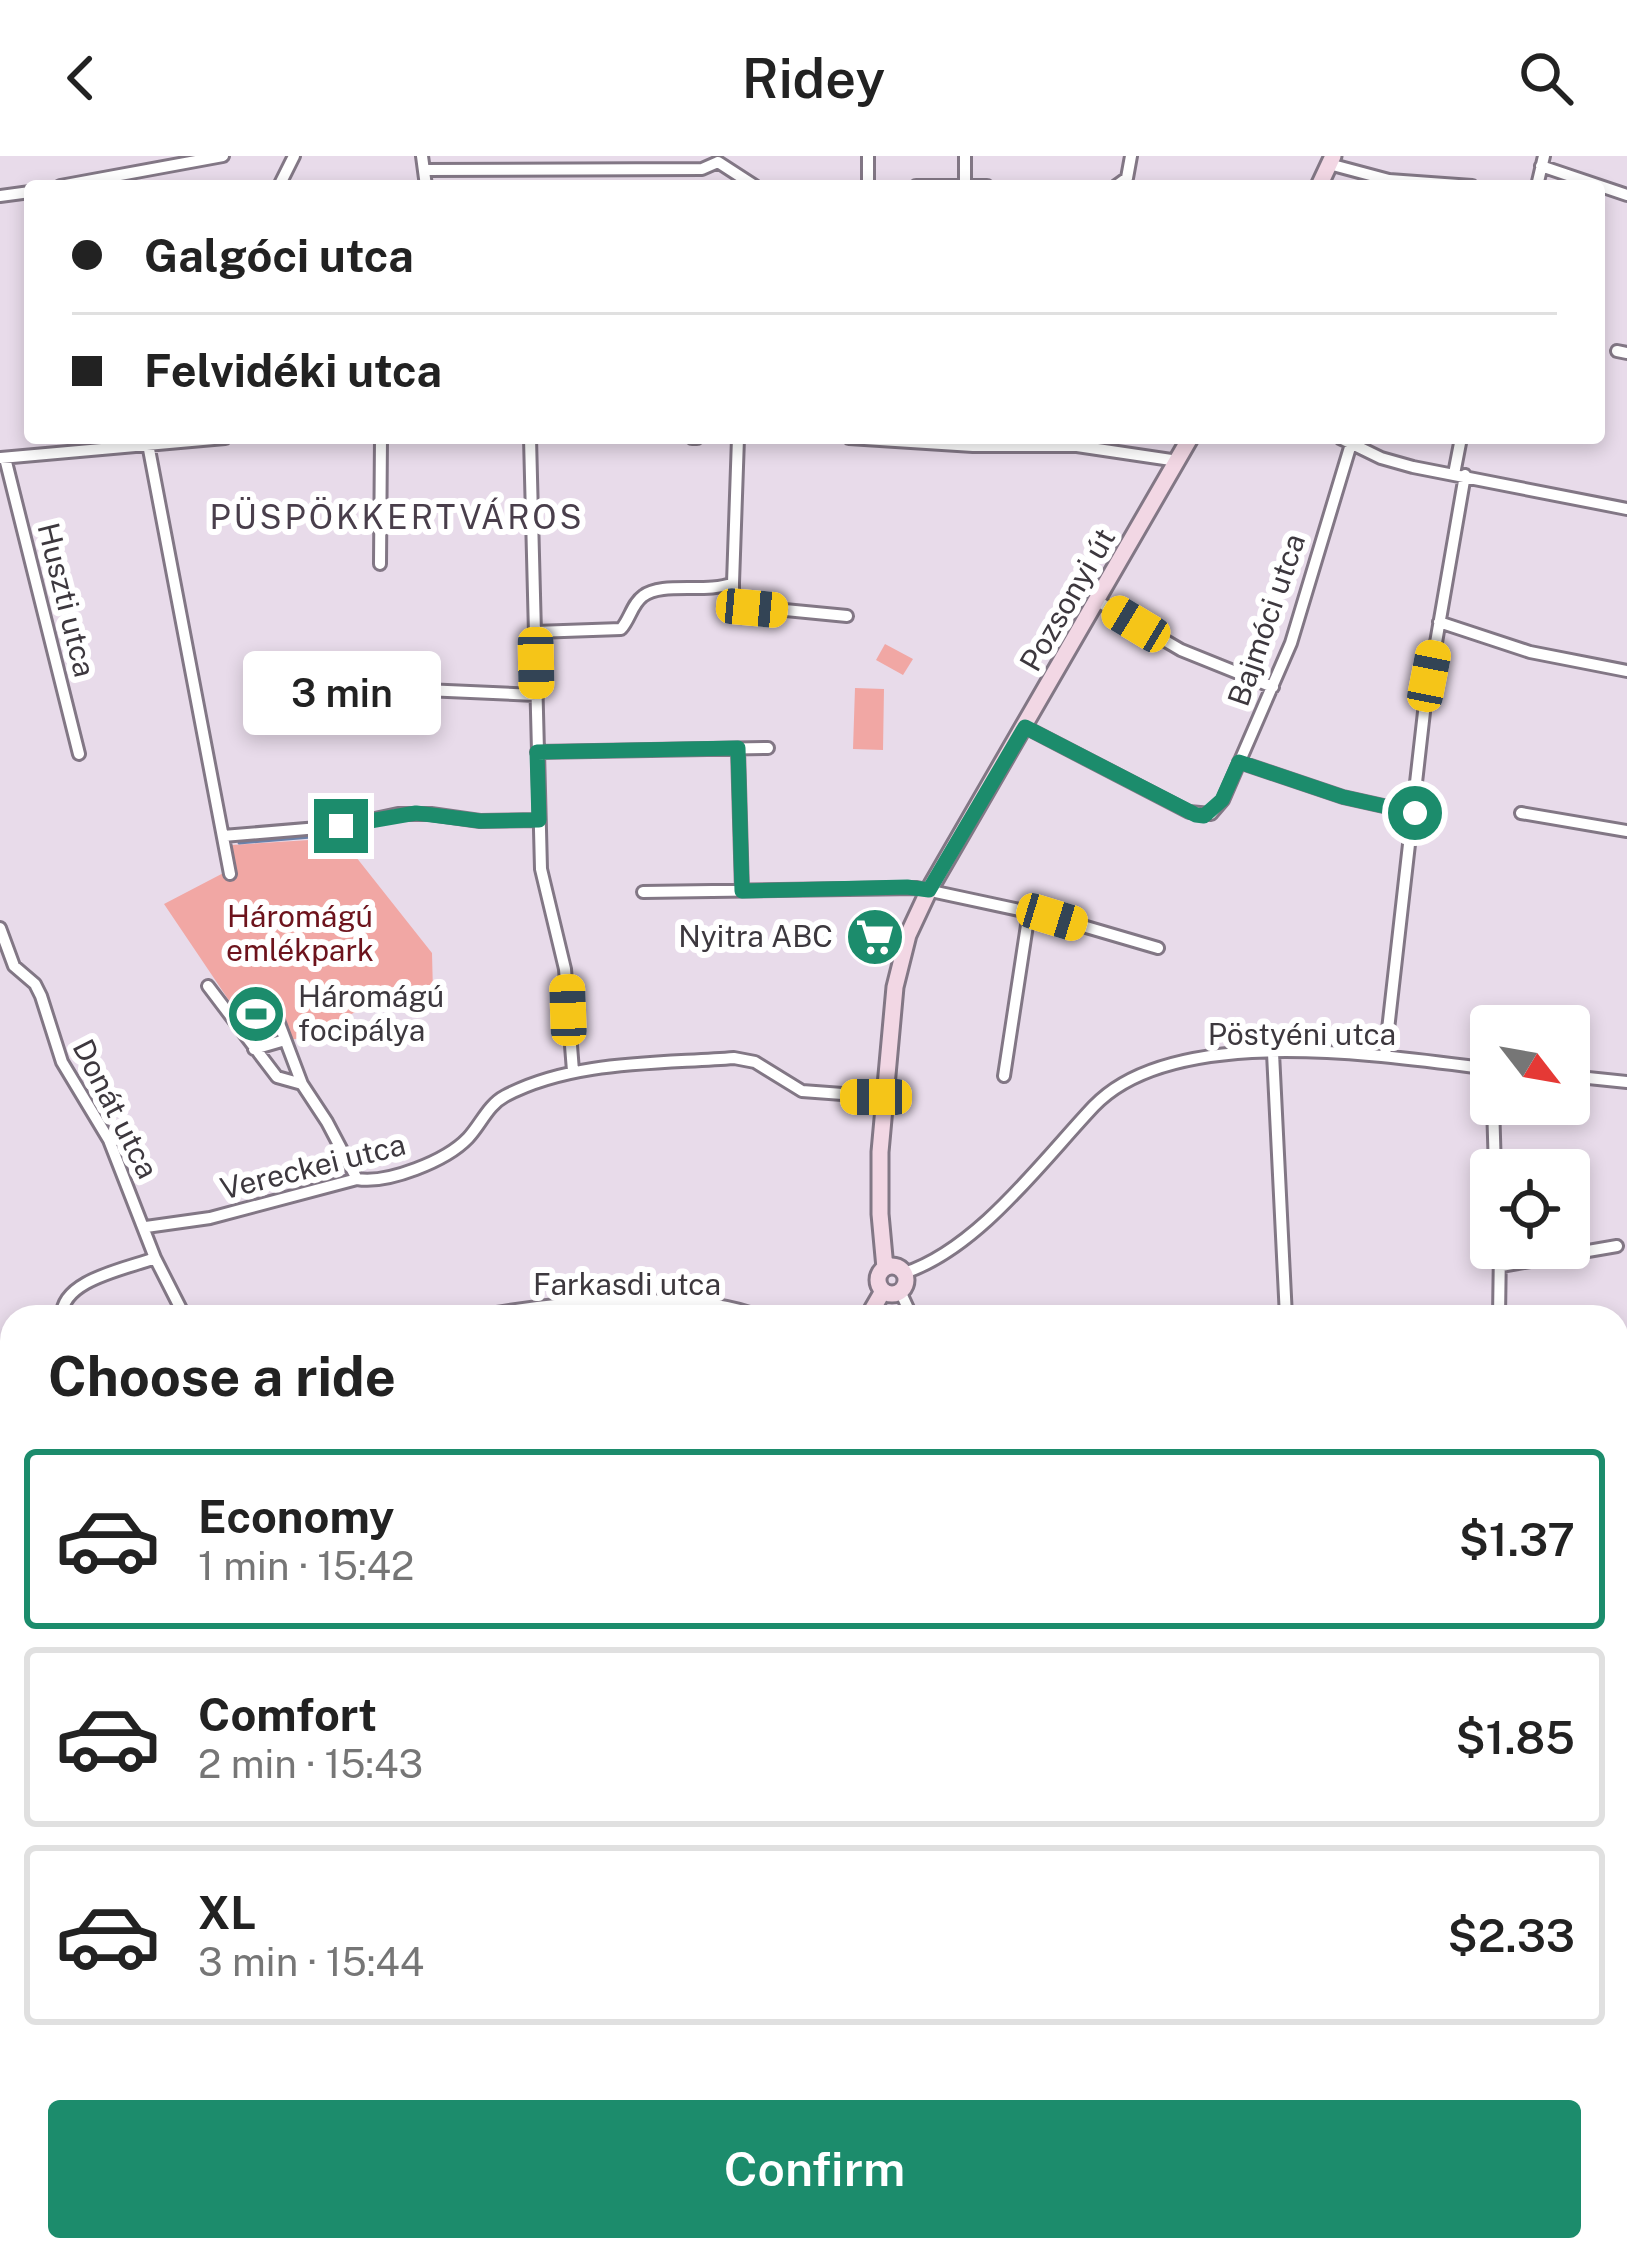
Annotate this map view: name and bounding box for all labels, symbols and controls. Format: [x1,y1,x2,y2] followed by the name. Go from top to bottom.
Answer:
[48,45,114,111] icon: back
[1513,45,1579,111] icon: search
[742,47,885,110] text: Ridey
[144,229,414,282] text: Galgóci utca
[144,344,442,397] text: Felvidéki utca
[209,496,585,536] district label: PÜSPÖKKERTVÁROS
[30,519,104,681] street label: Huszti utca
[1012,522,1122,677] street label: Pozsonyi út
[1220,529,1312,711] street label: Bajmóci utca
[715,587,789,629] car
[1096,590,1176,658] car
[517,627,555,699] car
[1404,637,1454,715] car
[242,652,440,736] callout: 3 min
[291,670,393,716] text: 3 min
[1388,786,1442,840] route start
[314,799,368,853] route end
[1012,889,1092,945] car
[226,898,374,968] park label: Háromágú emlékpark
[844,906,906,968] supermarket icon: Nyitra ABC
[678,918,833,954] place label: Nyitra ABC
[549,973,587,1047] car
[298,978,444,1048] place label: Háromágú focipálya
[225,983,287,1045] sports icon: Háromágú focipálya
[1470,1005,1590,1125] north arrow
[1470,1005,1590,1269] map controls
[1208,1016,1396,1052] street label: Pöstyéni utca
[66,1033,166,1184] street label: Donát utca
[840,1079,912,1115] car
[216,1126,409,1206] street label: Vereckei utca
[1470,1149,1590,1269] button: locate
[533,1266,721,1302] street label: Farkasdi utca
[48,1345,396,1408] text: Choose a ride
[54,1485,162,1593] icon: car
[198,1490,394,1543] text: Economy
[1459,1513,1575,1566] text: $1.37
[198,1543,414,1589] text: 1 min · 15:42
[54,1683,162,1791] icon: car
[198,1688,377,1741] text: Comfort
[1455,1711,1575,1764] text: $1.85
[198,1741,423,1787] text: 2 min · 15:43
[54,1881,162,1989] icon: car
[198,1886,256,1939] text: XL
[1448,1909,1575,1962] text: $2.33
[198,1939,424,1985] text: 3 min · 15:44
[48,2100,1581,2238] button: Confirm

